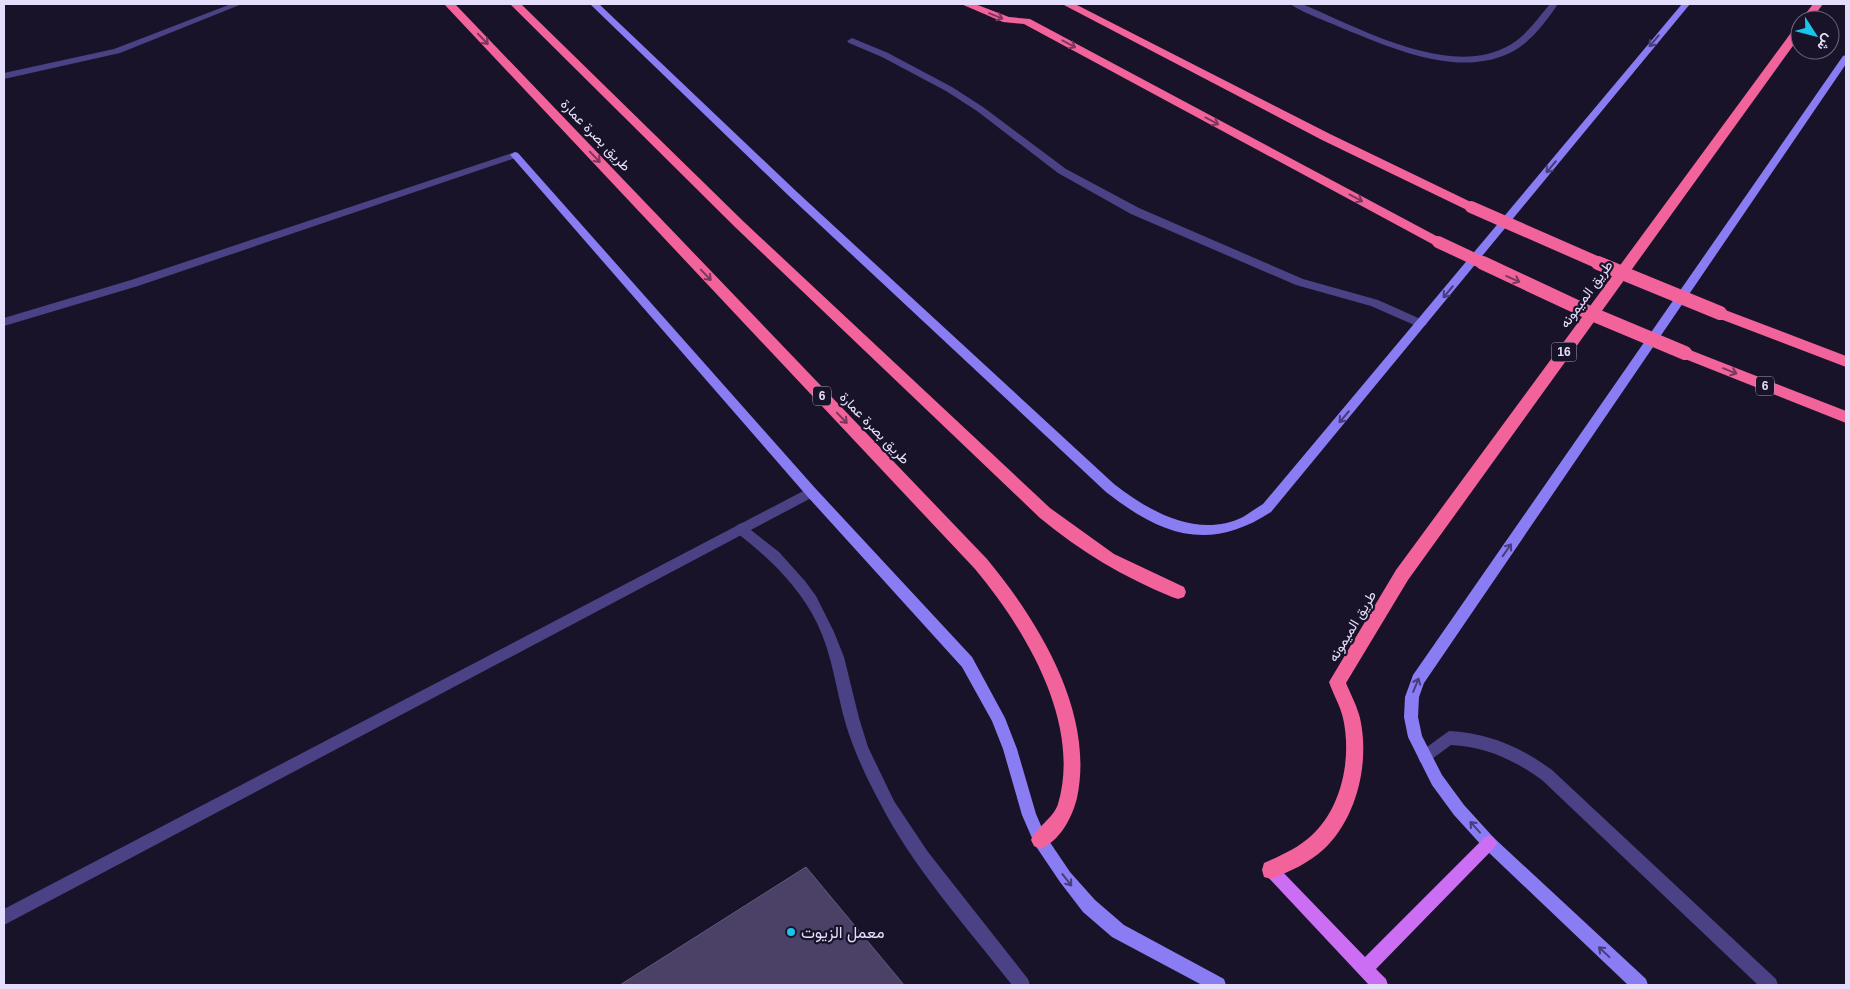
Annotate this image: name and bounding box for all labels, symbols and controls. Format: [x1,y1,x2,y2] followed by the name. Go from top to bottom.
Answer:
[1790,10,1840,60] north arrow
[988,12,1003,21] one-way arrow
[1813,31,1837,54] text: ش
[477,33,489,45] one-way arrow
[1649,35,1660,48] one-way arrow
[1061,40,1076,50] one-way arrow
[557,96,634,175] street label: طريق بصرة عمارة
[1205,116,1220,126] one-way arrow
[589,151,601,163] one-way arrow
[1545,160,1557,173] one-way arrow
[1348,193,1362,203] one-way arrow
[1556,257,1617,331] street label: طريق الميمونه
[700,268,712,280] one-way arrow
[1505,274,1520,284] one-way arrow
[1442,285,1453,298] one-way arrow
[1552,342,1576,362] road number: 16
[1722,367,1737,377] one-way arrow
[1756,376,1774,396] road number: 6
[813,386,831,406] road number: 6
[836,389,913,468] street label: طريق بصرة عمارة
[1338,410,1349,423] one-way arrow
[836,412,848,424] one-way arrow
[1502,543,1512,557] one-way arrow
[1325,588,1380,665] street label: طريق الميمونه
[1412,678,1422,693] one-way arrow
[1469,821,1480,834] one-way arrow
[1062,873,1073,886] one-way arrow
[801,924,884,943] place label: معمل الزيوت
[785,926,797,938] marker: معمل الزيوت
[1598,946,1611,958] one-way arrow

